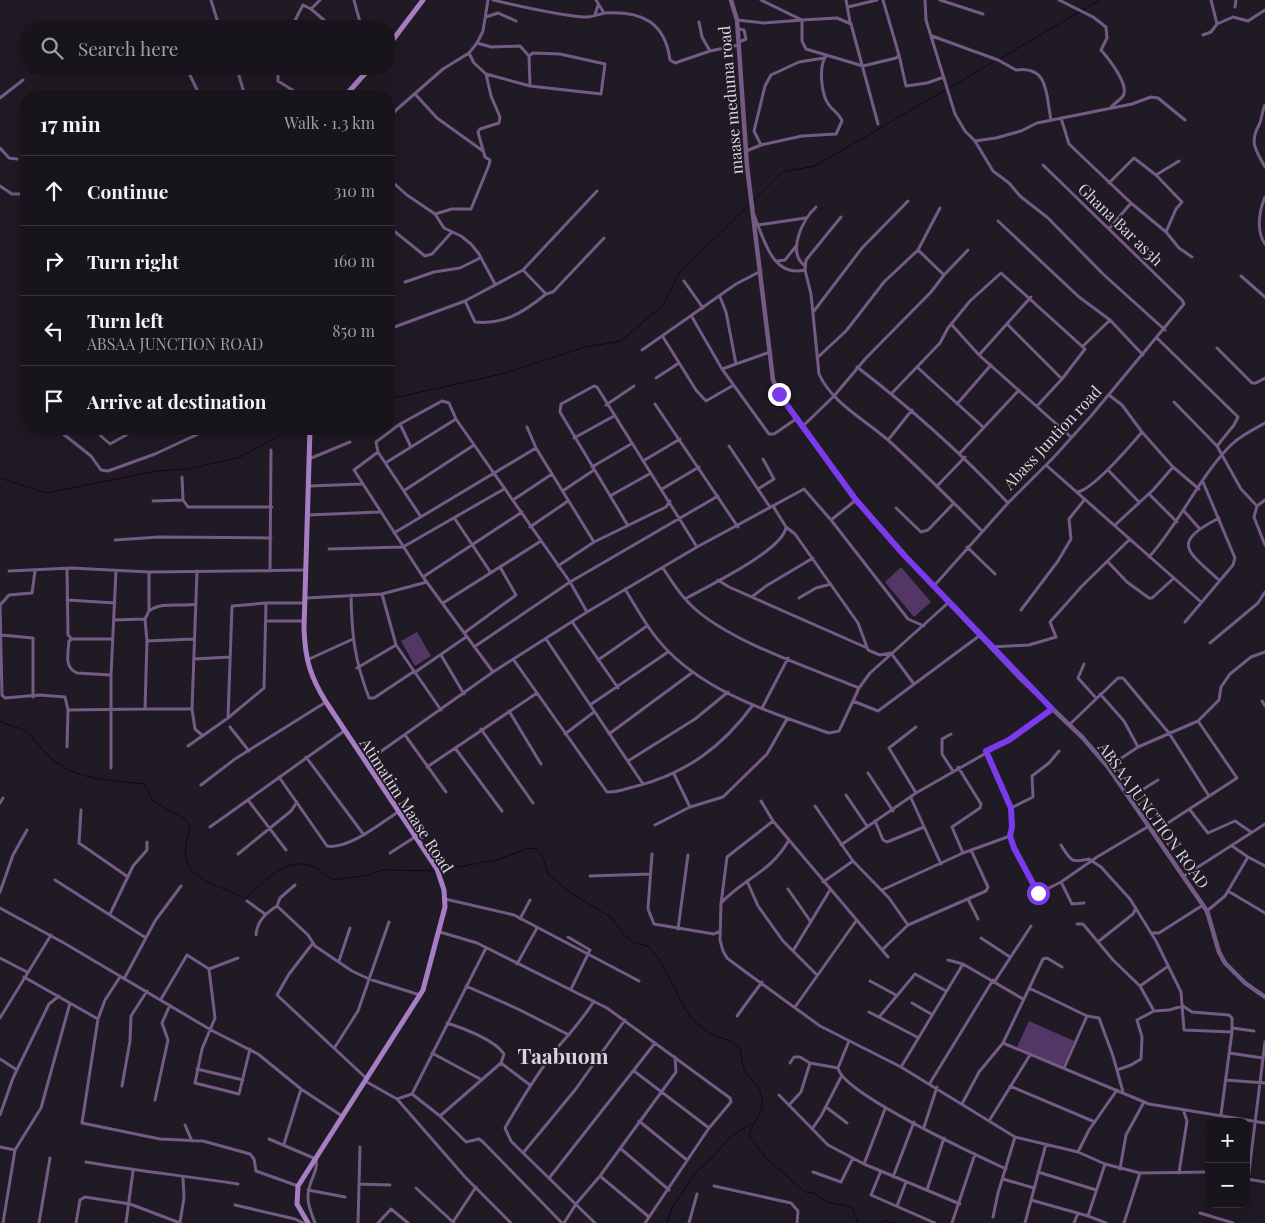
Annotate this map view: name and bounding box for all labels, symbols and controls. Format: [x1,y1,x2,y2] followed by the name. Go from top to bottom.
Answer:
[20,20,395,75] search box
[713,25,747,175] street label: maase meduma road
[38,34,66,62] icon: search
[78,35,178,61] text: Search here
[40,109,101,137] text: 17 min
[284,112,375,133] text: Walk · 1.3 km
[40,177,68,205] icon: ahead
[87,178,168,204] text: Continue
[1074,178,1168,270] street label: Ghana Bar as3h
[334,180,375,201] text: 310 m
[40,247,68,275] icon: right
[87,248,179,274] text: Turn right
[333,250,375,271] text: 160 m
[87,307,164,333] text: Turn left
[40,317,68,345] icon: left
[332,320,375,341] text: 850 m
[87,333,263,354] text: ABSAA JUNCTION ROAD
[998,381,1106,494] street label: Abass Juntion road
[768,383,791,406] route end
[40,387,68,415] icon: arrive
[87,388,267,414] text: Arrive at destination
[355,733,458,876] street label: Atimatim Maase Road
[1093,737,1214,892] street label: ABSAA JUNCTION ROAD
[1027,882,1050,905] route start
[517,1041,609,1069] district label: Taabuom
[1205,1118,1250,1208] map controls
[1205,1118,1250,1163] button: +
[1205,1163,1250,1208] button: −

